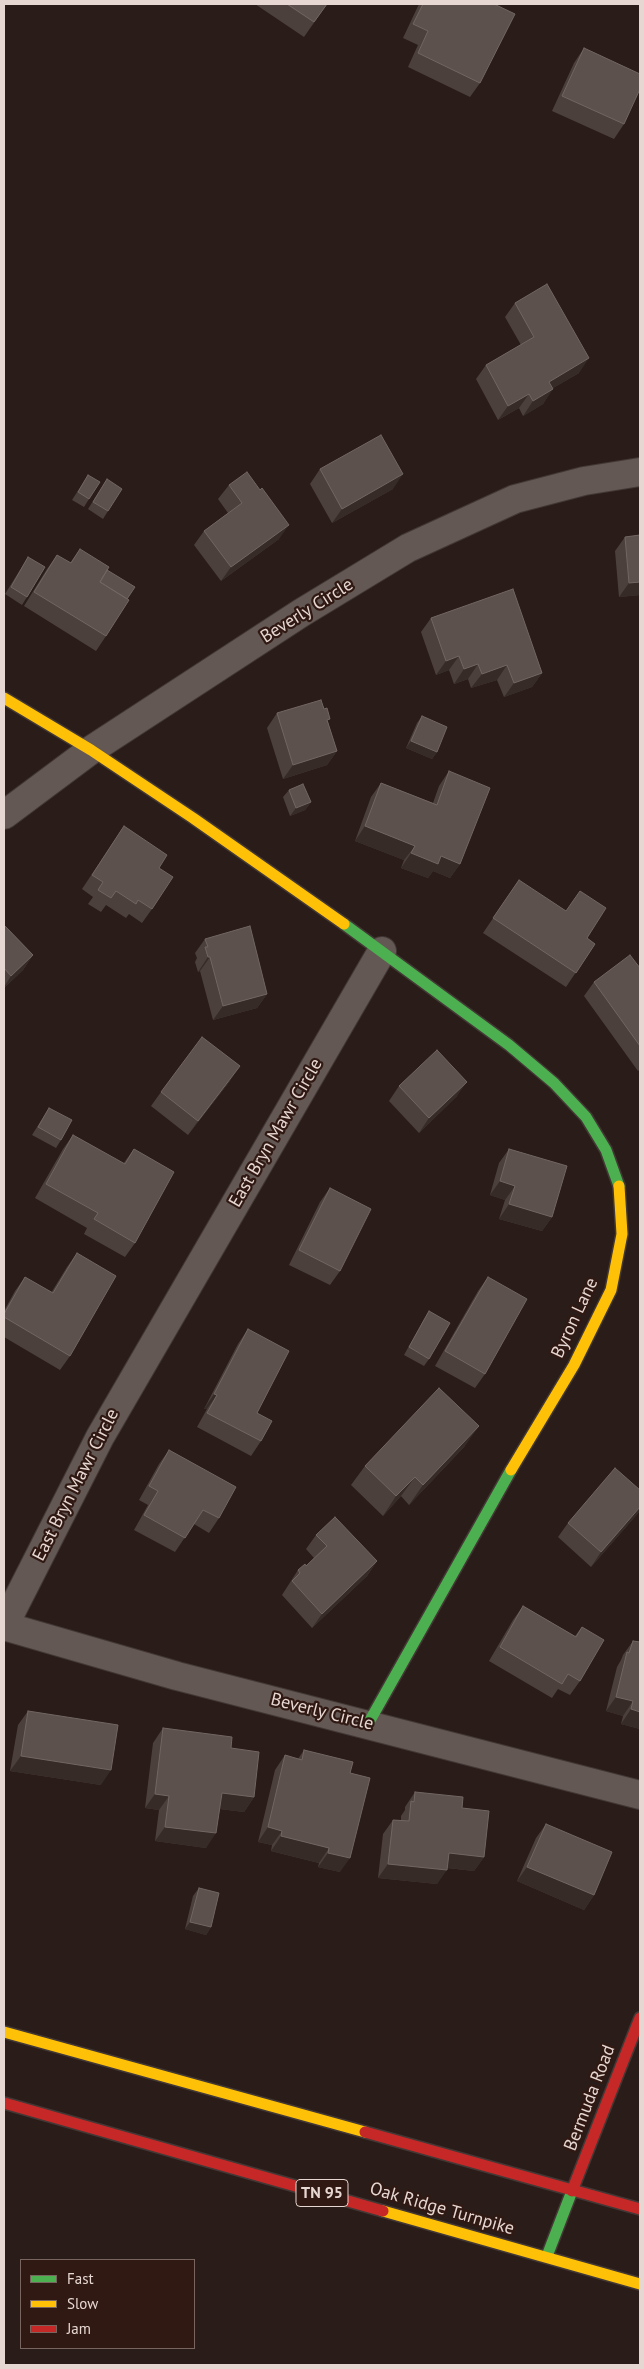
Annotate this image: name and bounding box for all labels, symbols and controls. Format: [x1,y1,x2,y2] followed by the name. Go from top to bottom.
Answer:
[257,574,357,648] street label: Beverly Circle
[225,1055,327,1211] street label: East Bryn Mawr Circle
[547,1274,603,1362] street label: Byron Lane
[28,1405,124,1565] street label: East Bryn Mawr Circle
[268,1689,376,1735] street label: Beverly Circle
[560,2042,620,2154] street label: Bermuda Road
[367,2178,517,2240] street label: Oak Ridge Turnpike
[296,2180,348,2206] road number: TN 95
[20,2259,195,2349] legend
[67,2269,94,2288] text: Fast
[67,2294,98,2313] text: Slow
[67,2319,91,2338] text: Jam

